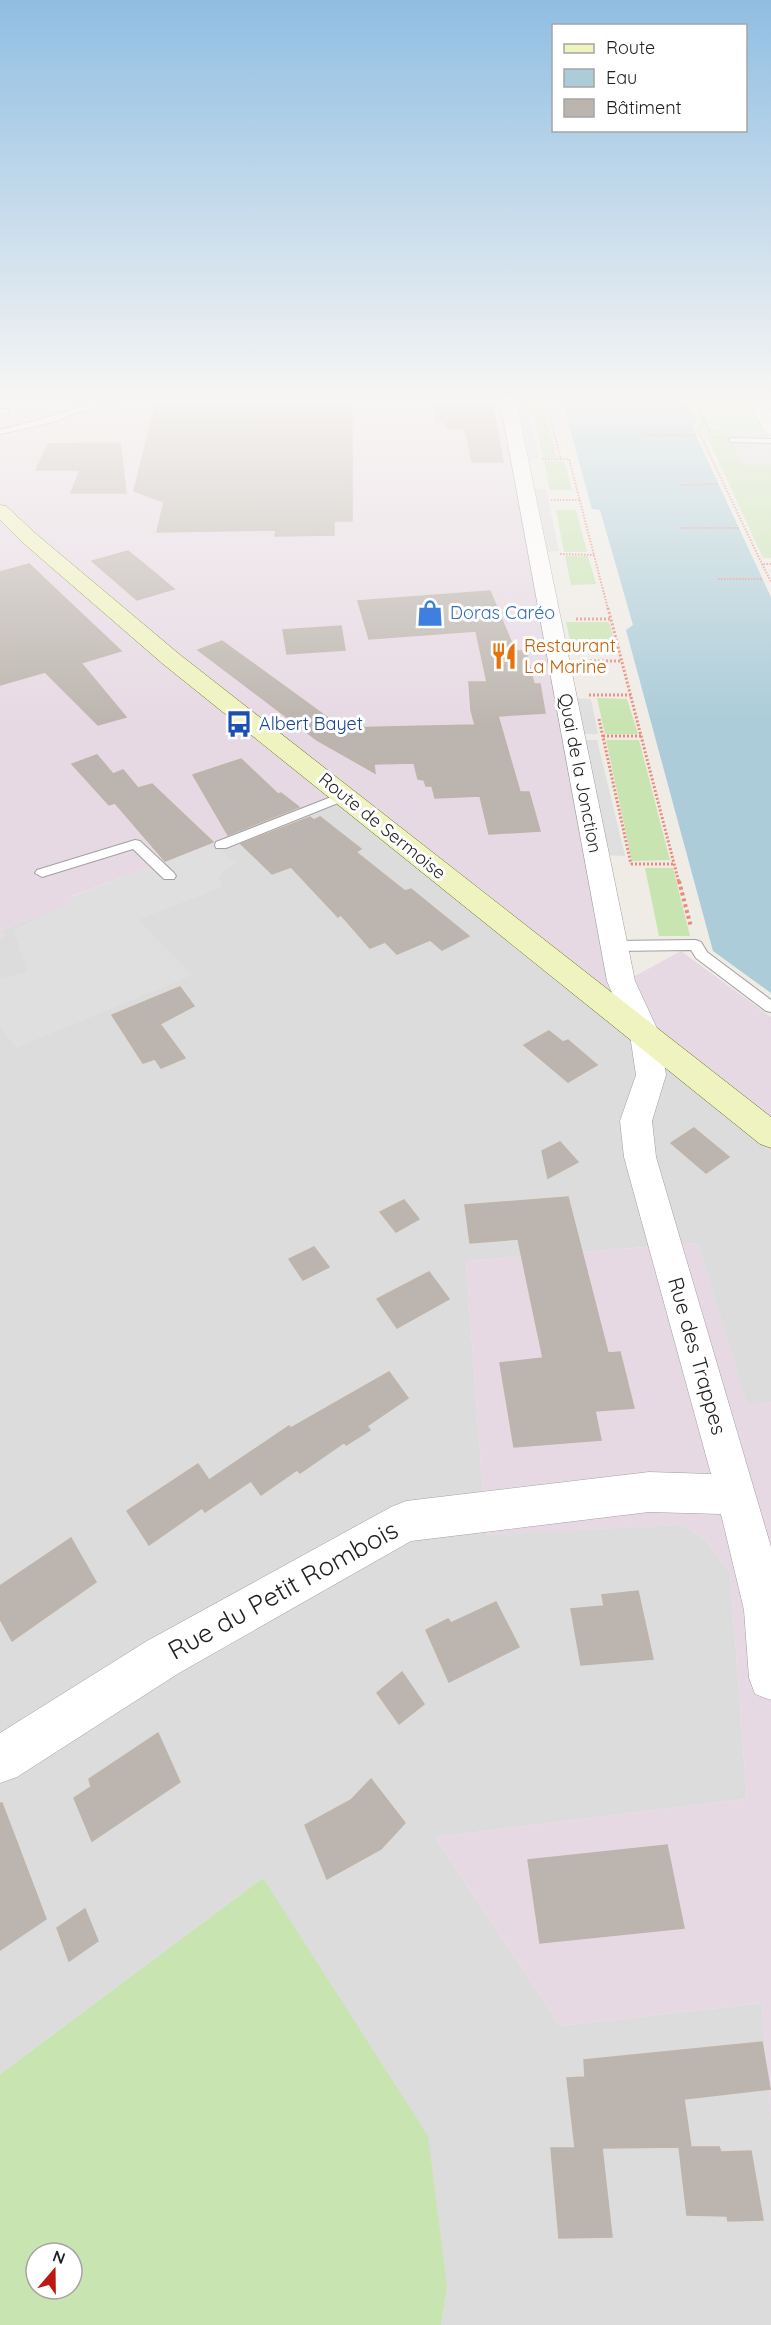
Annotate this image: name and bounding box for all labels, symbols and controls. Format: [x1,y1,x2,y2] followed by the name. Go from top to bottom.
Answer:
[552,24,747,132] legend
[606,36,655,59] text: Route
[606,66,637,89] text: Eau
[606,96,682,119] text: Bâtiment
[415,598,445,628] shop icon: Doras Caréo
[450,601,555,624] place label: Doras Caréo
[524,634,616,678] place label: Restaurant La Marine
[489,641,519,671] restaurant icon: Restaurant La Marine
[554,691,607,855] street label: Quai de la Jonction
[224,709,254,739] bus stop icon: Albert Bayet
[259,712,363,735] place label: Albert Bayet
[314,767,451,884] street label: Route de Sermoise
[663,1274,733,1438] street label: Rue des Trappes
[162,1513,404,1667] street label: Rue du Petit Rombois
[24,2241,84,2301] north arrow
[50,2245,68,2268] text: N

